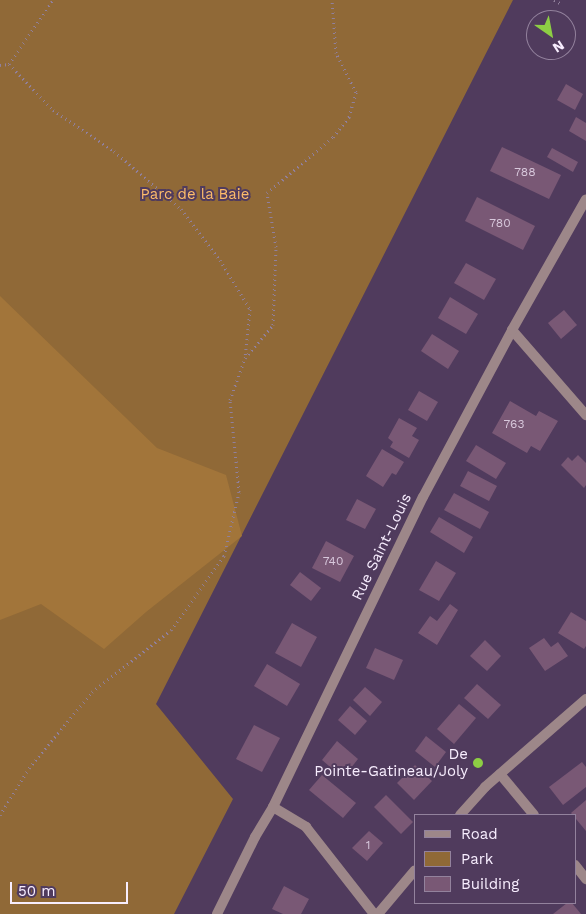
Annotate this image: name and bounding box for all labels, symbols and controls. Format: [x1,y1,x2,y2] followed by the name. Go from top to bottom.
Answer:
[526,10,576,60] north arrow
[550,37,567,56] text: N
[514,166,536,180] house number: 788
[140,186,250,204] park label: Parc de la Baie
[489,217,511,231] house number: 780
[504,418,524,432] house number: 763
[348,491,416,603] street label: Rue Saint-Louis
[323,555,343,569] house number: 740
[314,745,468,780] place label: De Pointe-Gatineau/Joly
[472,757,484,769] marker: De Pointe-Gatineau/Joly
[414,814,576,904] legend
[461,825,498,843] text: Road
[366,839,370,853] house number: 1
[461,850,493,868] text: Park
[12,872,130,904] scale bar
[461,875,519,893] text: Building
[18,882,55,900] text: 50 m

